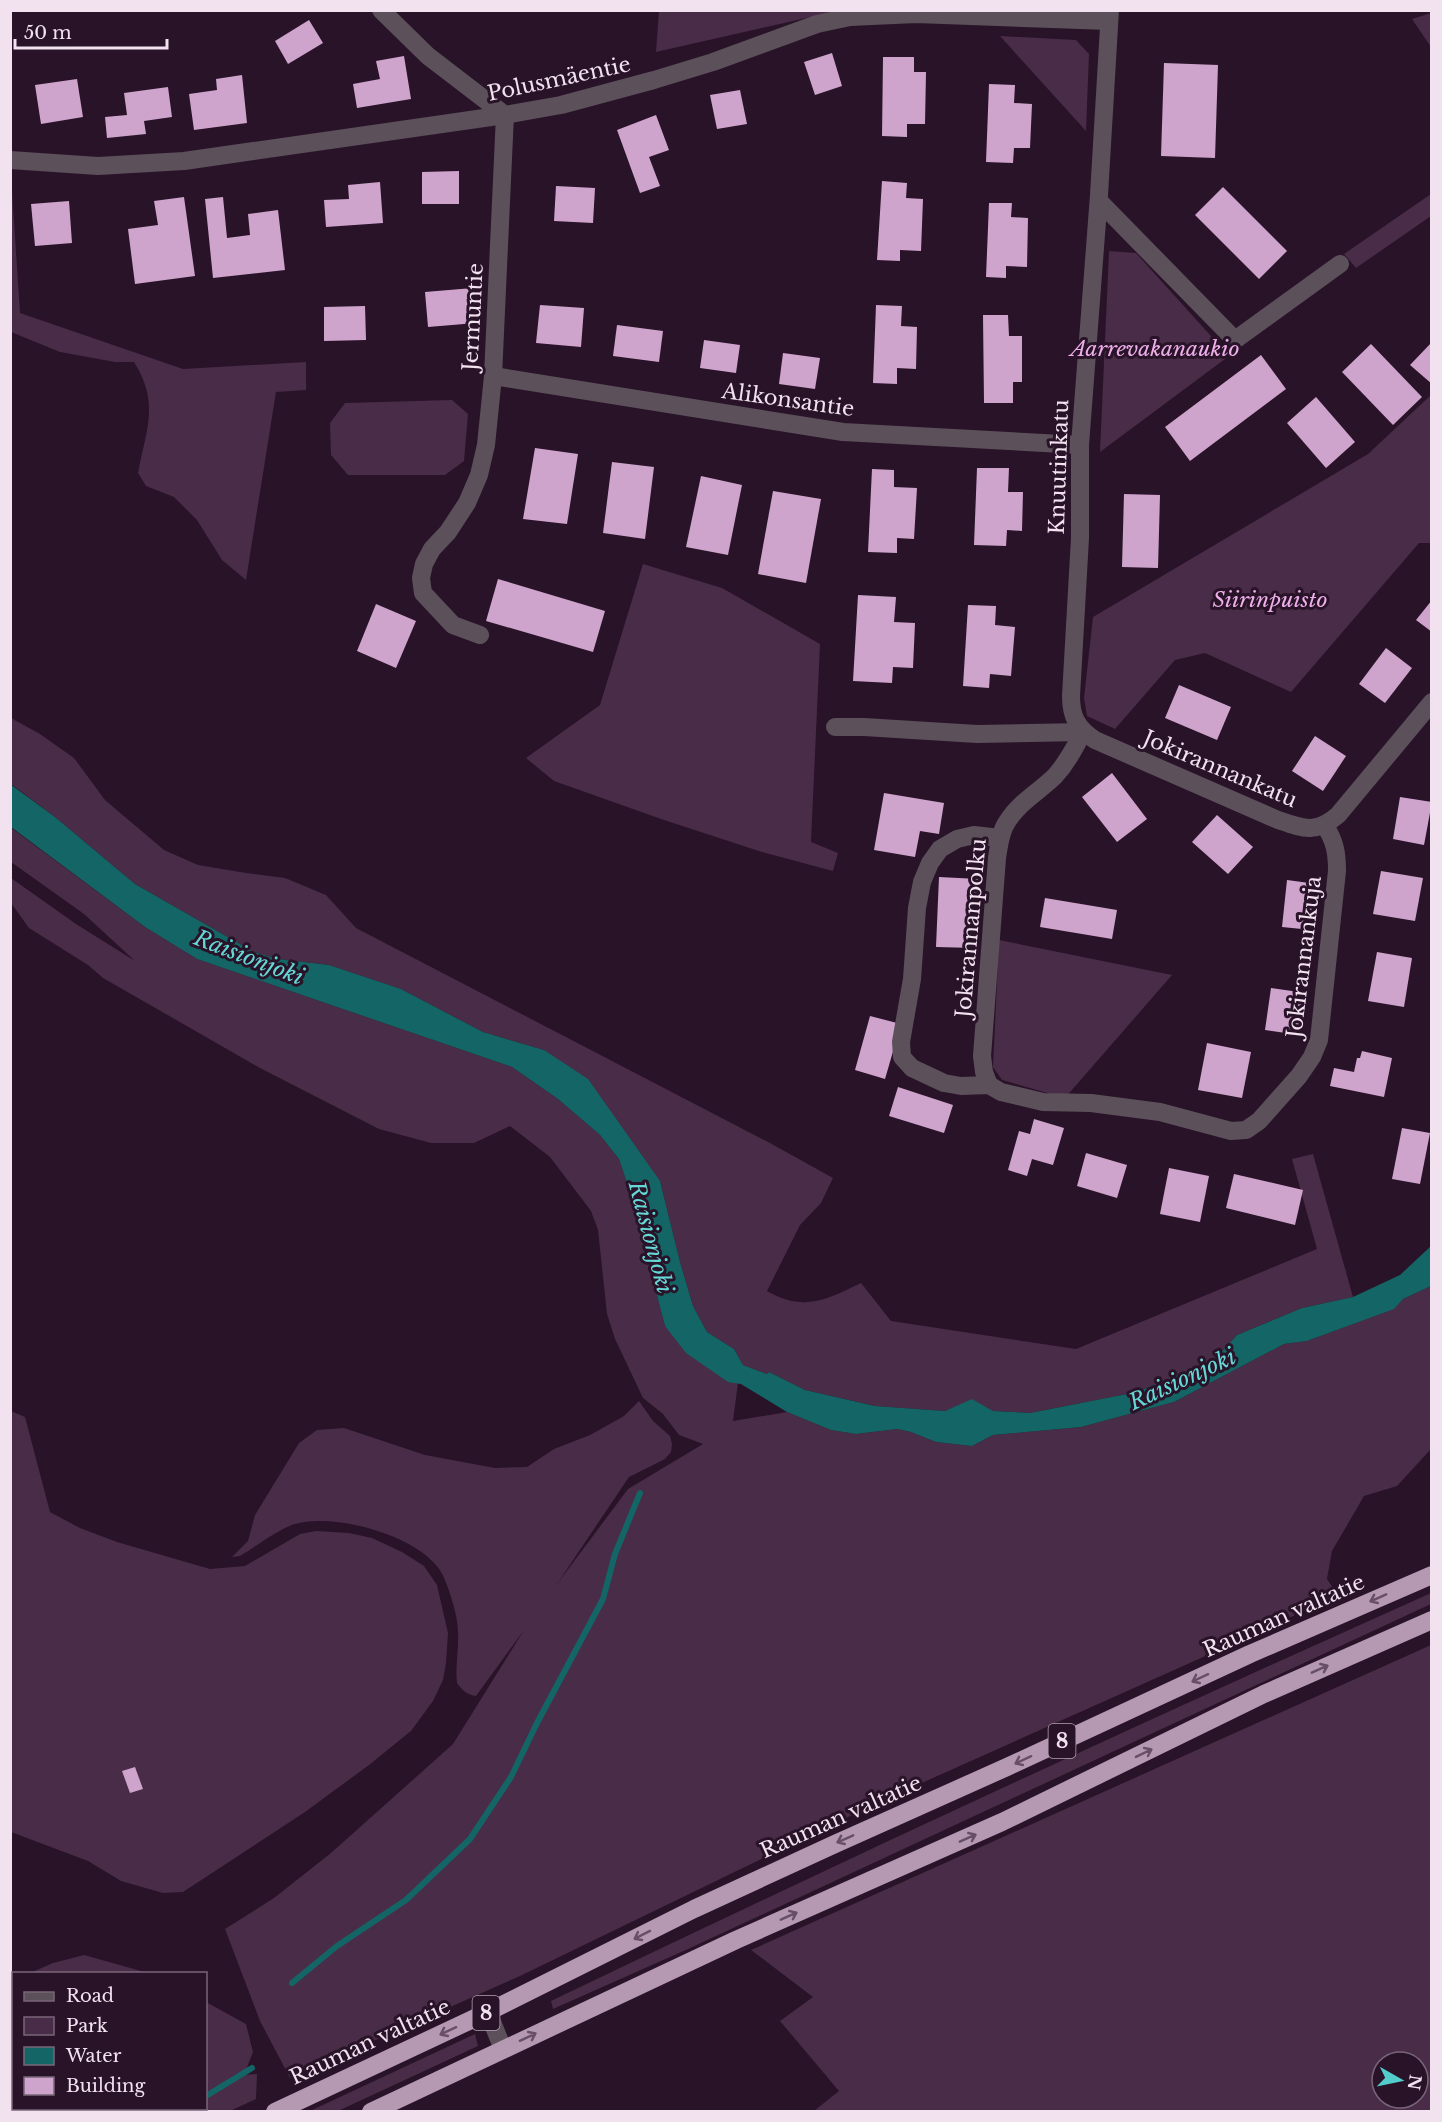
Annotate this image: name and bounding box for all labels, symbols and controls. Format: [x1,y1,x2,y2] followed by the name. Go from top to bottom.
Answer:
[15,12,166,50] scale bar
[24,22,72,44] text: 50 m
[485,51,633,107] street label: Polusmäentie
[457,262,489,375] street label: Jermuntie
[1068,336,1239,362] park label: Aarrevakanaukio
[719,378,856,422] street label: Alikonsantie
[1044,399,1074,535] street label: Knuutinkatu
[1213,587,1327,613] park label: Siirinpuisto
[1136,724,1301,813] street label: Jokirannankatu
[950,837,992,1022] street label: Jokirannanpolku
[1281,874,1327,1043] street label: Jokirannankuja
[189,924,308,991] water label: Raisionjoki
[622,1177,679,1297] water label: Raisionjoki
[1123,1343,1240,1416] water label: Raisionjoki
[1199,1569,1369,1663] street label: Rauman valtatie
[1369,1593,1388,1604] one-way arrow
[1310,1663,1328,1675] one-way arrow
[1191,1672,1209,1684] one-way arrow
[1048,1724,1076,1758] road number: 8
[1134,1747,1152,1759] one-way arrow
[1015,1754,1033,1766] one-way arrow
[756,1770,926,1864] street label: Rauman valtatie
[958,1831,976,1843] one-way arrow
[836,1835,854,1846] one-way arrow
[780,1910,798,1921] one-way arrow
[633,1930,651,1942] one-way arrow
[12,1972,207,2110] legend
[66,1985,114,2007] text: Road
[286,1993,454,2091] street label: Rauman valtatie
[472,1996,500,2030] road number: 8
[66,2015,108,2037] text: Park
[439,2025,457,2037] one-way arrow
[518,2031,536,2043] one-way arrow
[65,2045,122,2067] text: Water
[1370,2050,1430,2110] north arrow
[1404,2073,1426,2091] text: N
[66,2075,145,2097] text: Building

